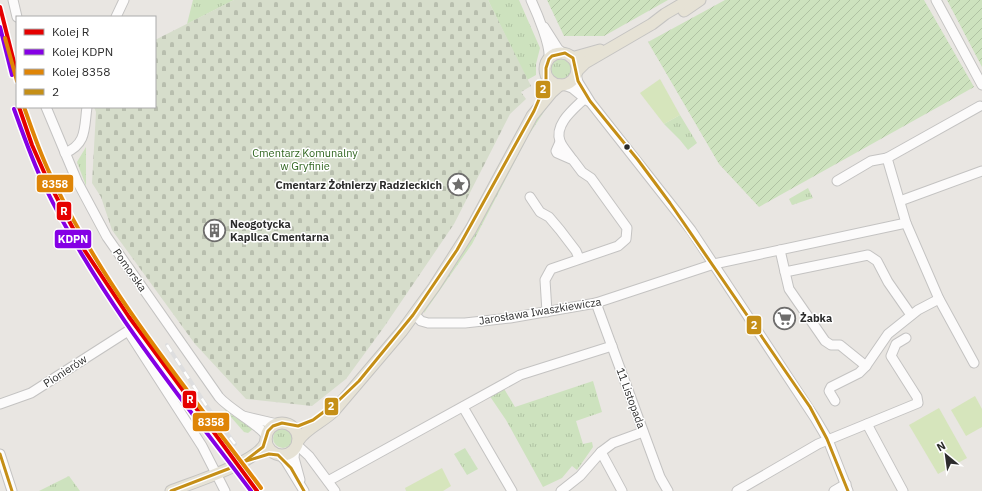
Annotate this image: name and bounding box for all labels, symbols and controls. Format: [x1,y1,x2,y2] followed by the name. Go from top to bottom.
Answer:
[16,16,156,108] legend
[52,24,90,39] text: Kolej R
[52,44,113,59] text: Kolej KDPN
[52,64,111,79] text: Kolej 8358
[535,80,551,99] line badge: 2
[540,82,547,96] text: 2
[52,84,59,99] text: 2
[622,142,632,152] unlabelled marker
[252,146,358,173] park label: Cmentarz Komunalny w Gryfinie
[445,172,471,198] place icon: Cmentarz Żołnierzy Radzieckich
[36,174,74,193] line badge: 8358
[42,177,69,191] text: 8358
[276,178,442,192] place label: Cmentarz Żołnierzy Radzieckich
[56,201,72,221] line badge: R
[60,204,68,218] text: R
[201,217,227,243] building icon: Neogotycka Kaplica Cmentarna
[230,217,329,244] place label: Neogotycka Kaplica Cmentarna
[54,229,92,249] line badge: KDPN
[58,232,88,246] text: KDPN
[110,246,150,294] street label: Pomorska
[478,294,602,328] street label: Jarosława Iwaszkiewicza
[772,305,798,331] supermarket icon: Żabka
[800,311,832,325] place label: Żabka
[746,315,762,335] line badge: 2
[751,318,758,332] text: 2
[41,351,90,390] street label: Pionierów
[614,366,649,430] street label: 11 Listopada
[182,390,197,409] line badge: R
[186,392,194,406] text: R
[324,397,339,416] line badge: 2
[328,399,335,413] text: 2
[192,412,230,432] line badge: 8358
[198,415,225,429] text: 8358
[926,435,966,475] north arrow
[934,438,948,454] text: N

